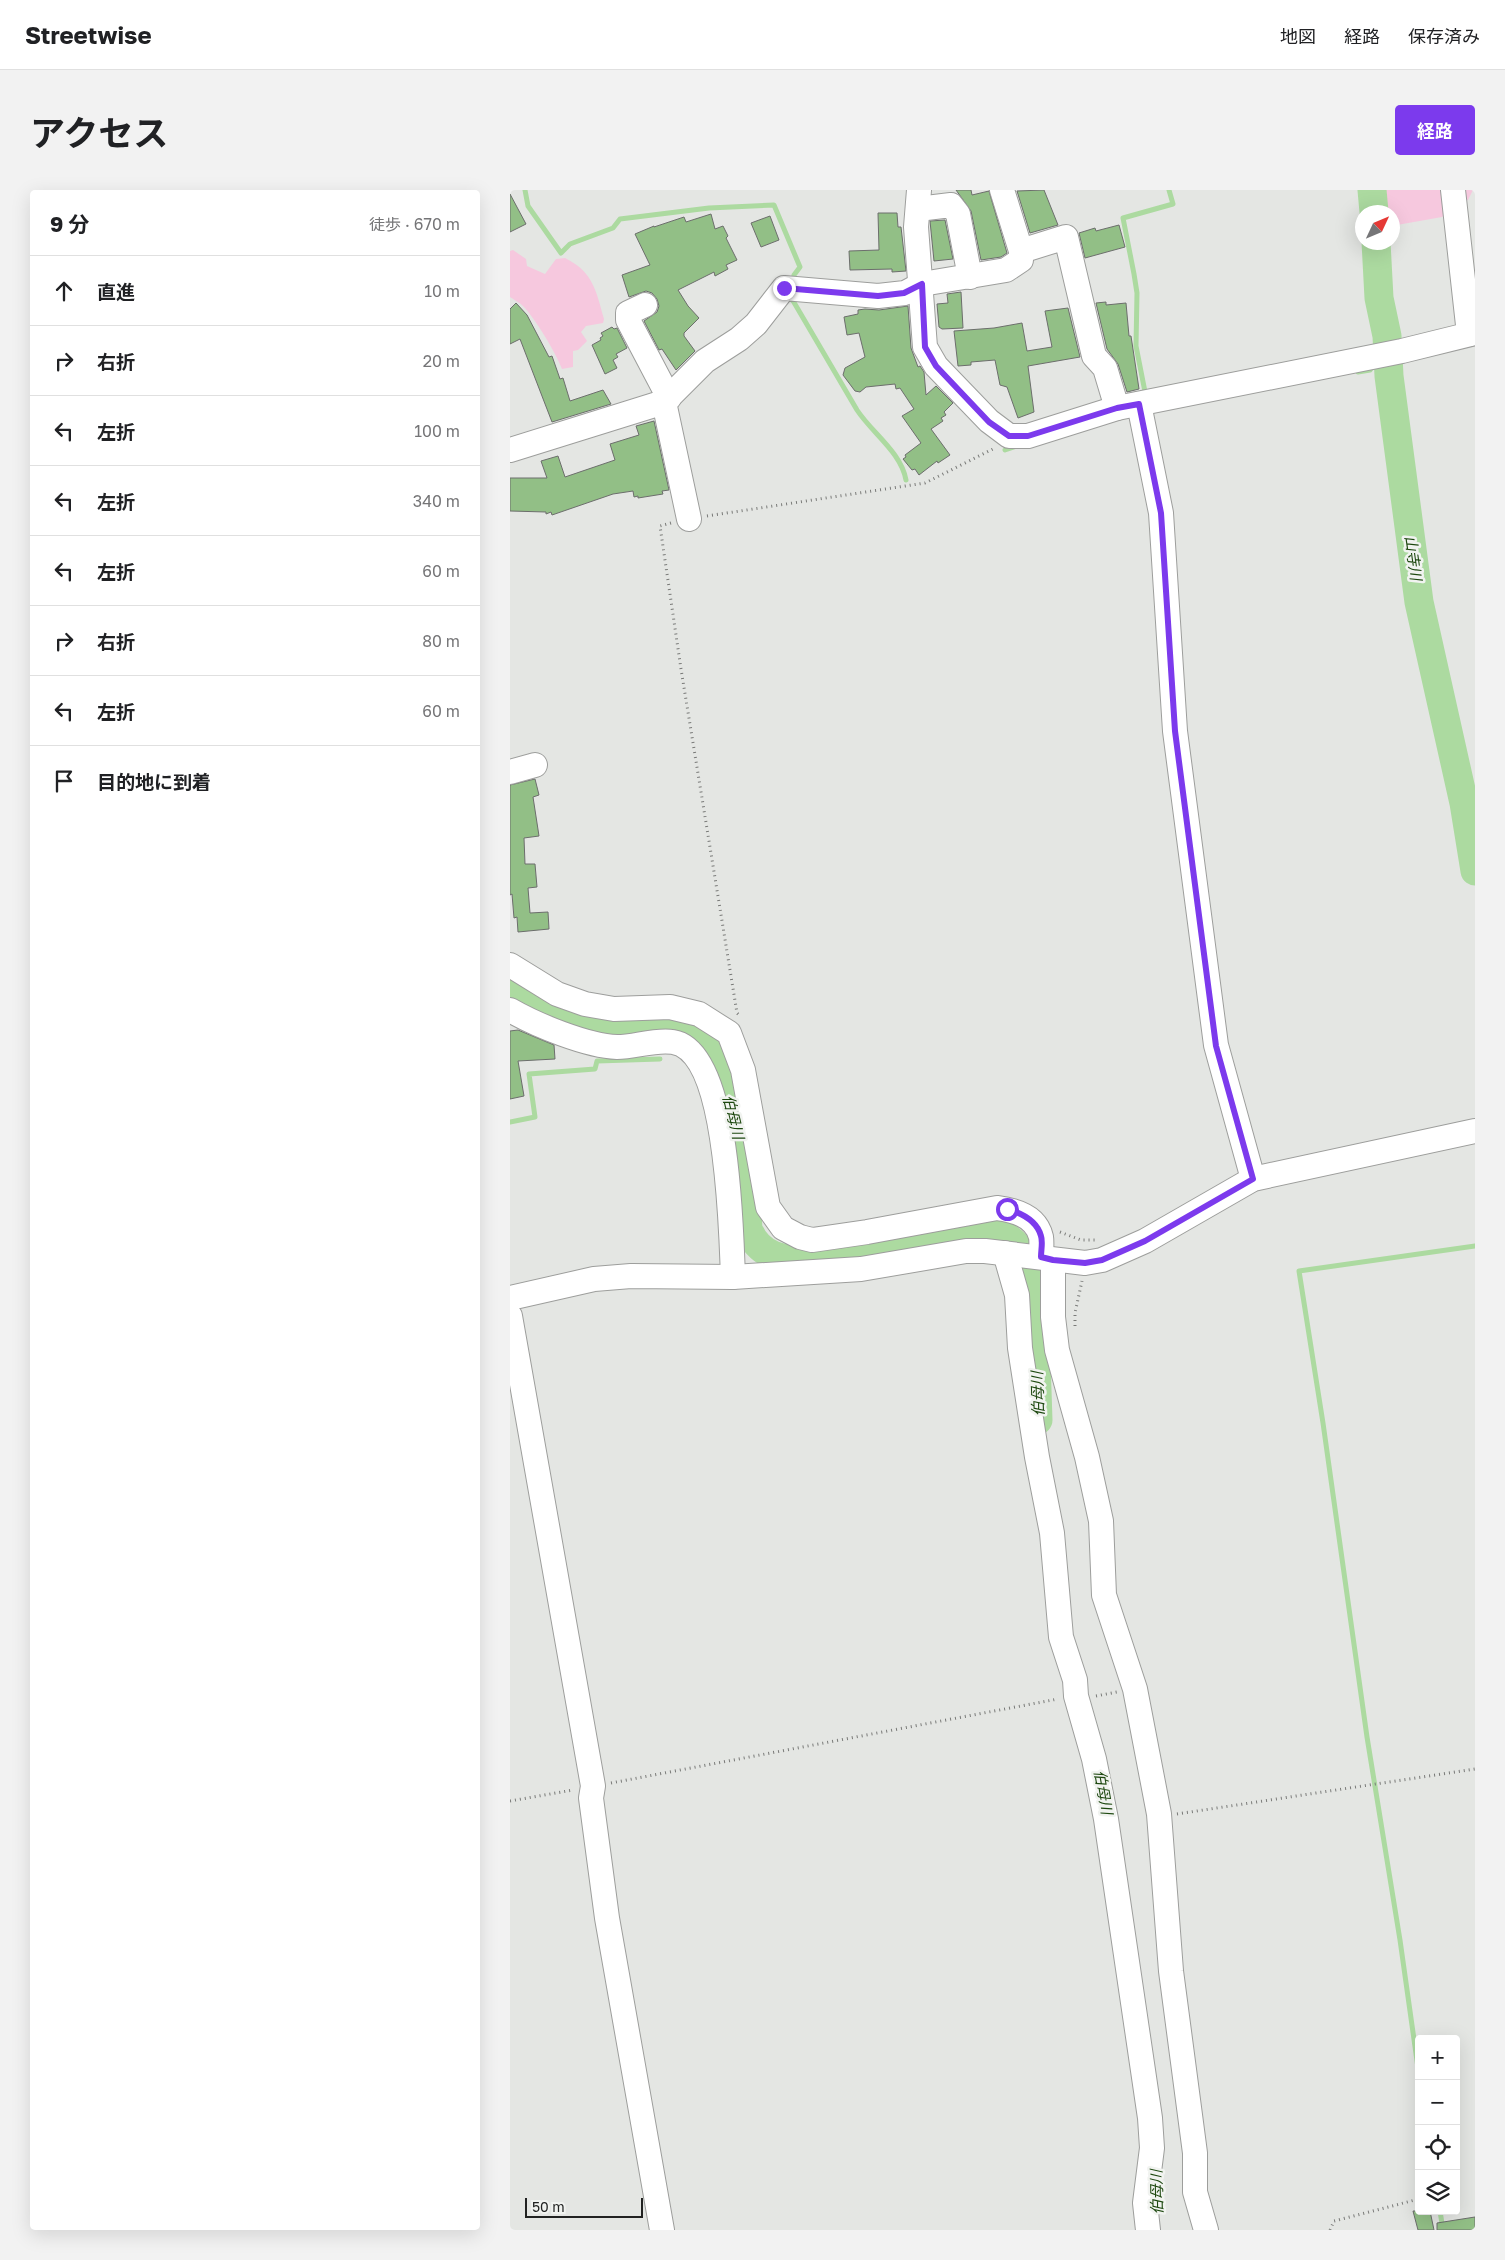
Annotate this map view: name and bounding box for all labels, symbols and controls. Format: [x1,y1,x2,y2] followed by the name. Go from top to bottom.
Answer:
[25,20,152,49] text: Streetwise
[1280,25,1316,47] text: 地図
[1344,25,1380,47] text: 経路
[1408,25,1480,47] text: 保存済み
[1395,105,1475,155] button: 経路
[30,112,168,154] text: アクセス
[1355,205,1400,250] north arrow
[50,211,90,237] text: 9 分
[369,214,460,234] text: 徒歩 · 670 m
[50,277,78,305] icon: ahead
[773,277,796,300] route end
[97,280,135,303] text: 直進
[424,281,460,301] text: 10 m
[50,347,78,375] icon: right
[97,350,135,373] text: 右折
[423,351,460,371] text: 20 m
[50,417,78,445] icon: left
[97,420,135,443] text: 左折
[414,421,460,441] text: 100 m
[50,487,78,515] icon: left
[97,490,135,513] text: 左折
[413,491,460,511] text: 340 m
[1402,534,1426,584] water label: 山寺川
[50,557,78,585] icon: left
[97,560,135,583] text: 左折
[422,561,460,581] text: 60 m
[50,627,78,655] icon: right
[97,630,135,653] text: 右折
[422,631,460,651] text: 80 m
[50,697,78,725] icon: left
[97,700,135,723] text: 左折
[422,701,460,721] text: 60 m
[50,767,78,795] icon: arrive
[97,770,211,793] text: 目的地に到着
[720,1093,749,1143] water label: 伯母川
[996,1198,1019,1221] route start
[1027,1369,1047,1417] water label: 伯母川
[1091,1768,1117,1818] water label: 伯母川
[1415,2035,1460,2215] map controls
[1415,2035,1460,2080] button: +
[1415,2080,1460,2125] button: −
[1415,2125,1460,2170] button: locate
[1147,2167,1165,2215] water label: 伯母川
[1415,2170,1460,2215] button: layers
[525,2195,642,2218] scale bar
[532,2198,565,2215] text: 50 m

